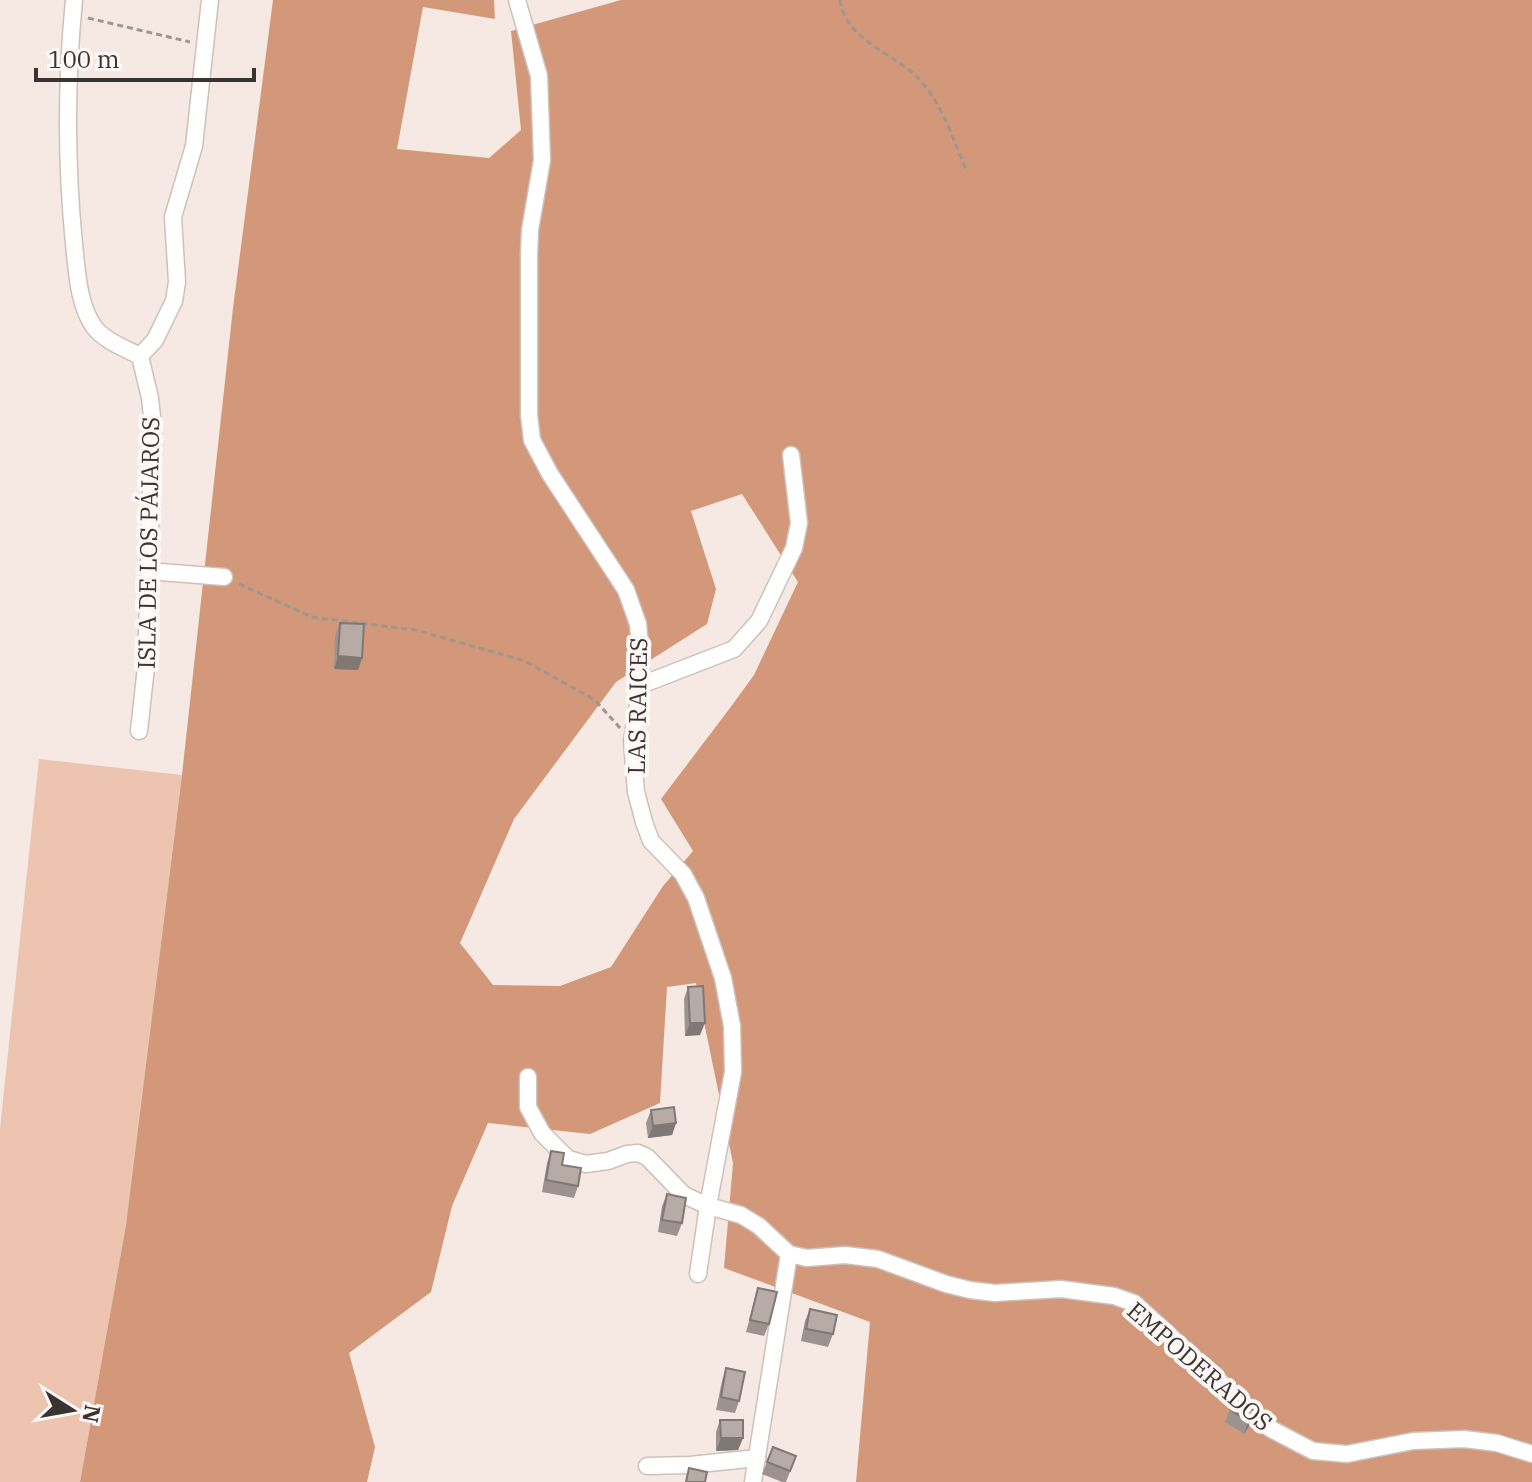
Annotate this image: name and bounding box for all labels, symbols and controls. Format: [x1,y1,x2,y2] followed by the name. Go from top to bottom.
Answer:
[36,32,254,82] scale bar
[48,43,120,75] text: 100 m
[130,417,166,669] street label: ISLA DE LOS PÁJAROS
[620,637,654,775] street label: LAS RAICES
[1121,1294,1279,1438] street label: EMPODERADOS
[32,1370,112,1450] north arrow
[76,1403,108,1425] text: N

